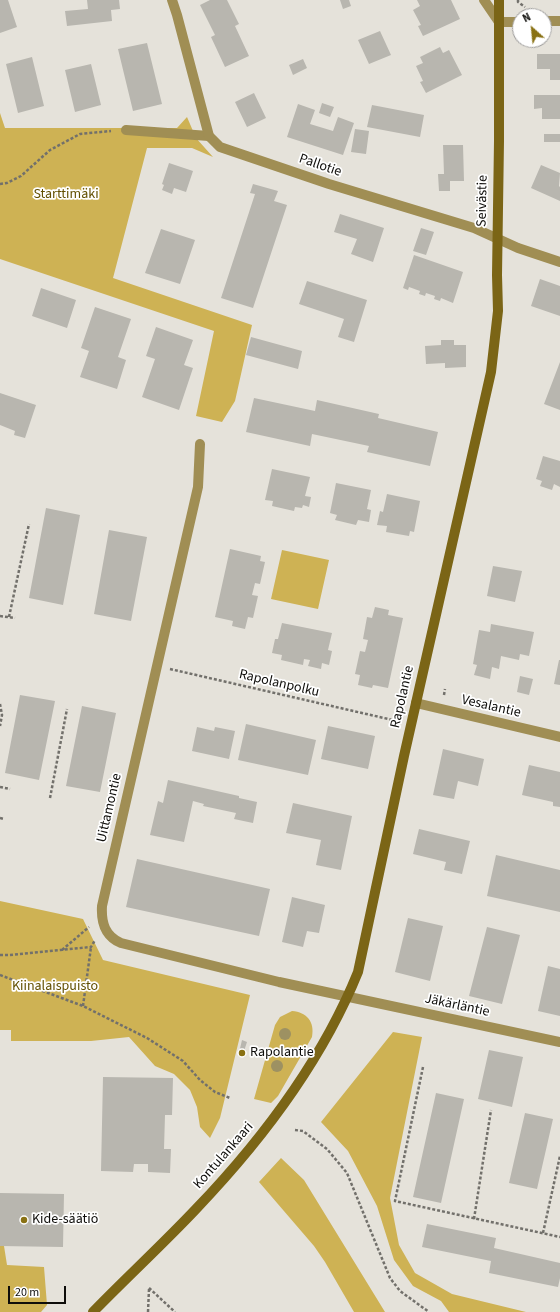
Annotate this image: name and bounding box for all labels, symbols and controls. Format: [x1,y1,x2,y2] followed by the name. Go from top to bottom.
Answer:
[512,8,552,48] north arrow
[520,9,533,26] text: N
[296,151,344,181] street label: Pallotie
[474,175,492,227] street label: Seivästie
[33,187,99,203] park label: Starttimäki
[388,664,418,730] street label: Rapolantie
[237,667,321,701] street label: Rapolanpolku
[460,692,522,722] street label: Vesalantie
[94,772,126,844] street label: Uittamontie
[12,979,98,995] park label: Kiinalaispuisto
[423,991,491,1021] street label: Jäkärläntie
[250,1045,314,1061] place label: Rapolantie
[237,1048,247,1058] marker: Rapolantie
[190,1119,258,1193] street label: Kontulankaari
[32,1212,98,1228] place label: Kide-säätiö
[19,1215,29,1225] marker: Kide-säätiö
[10,1278,68,1304] scale bar
[15,1284,39,1301] text: 20 m

